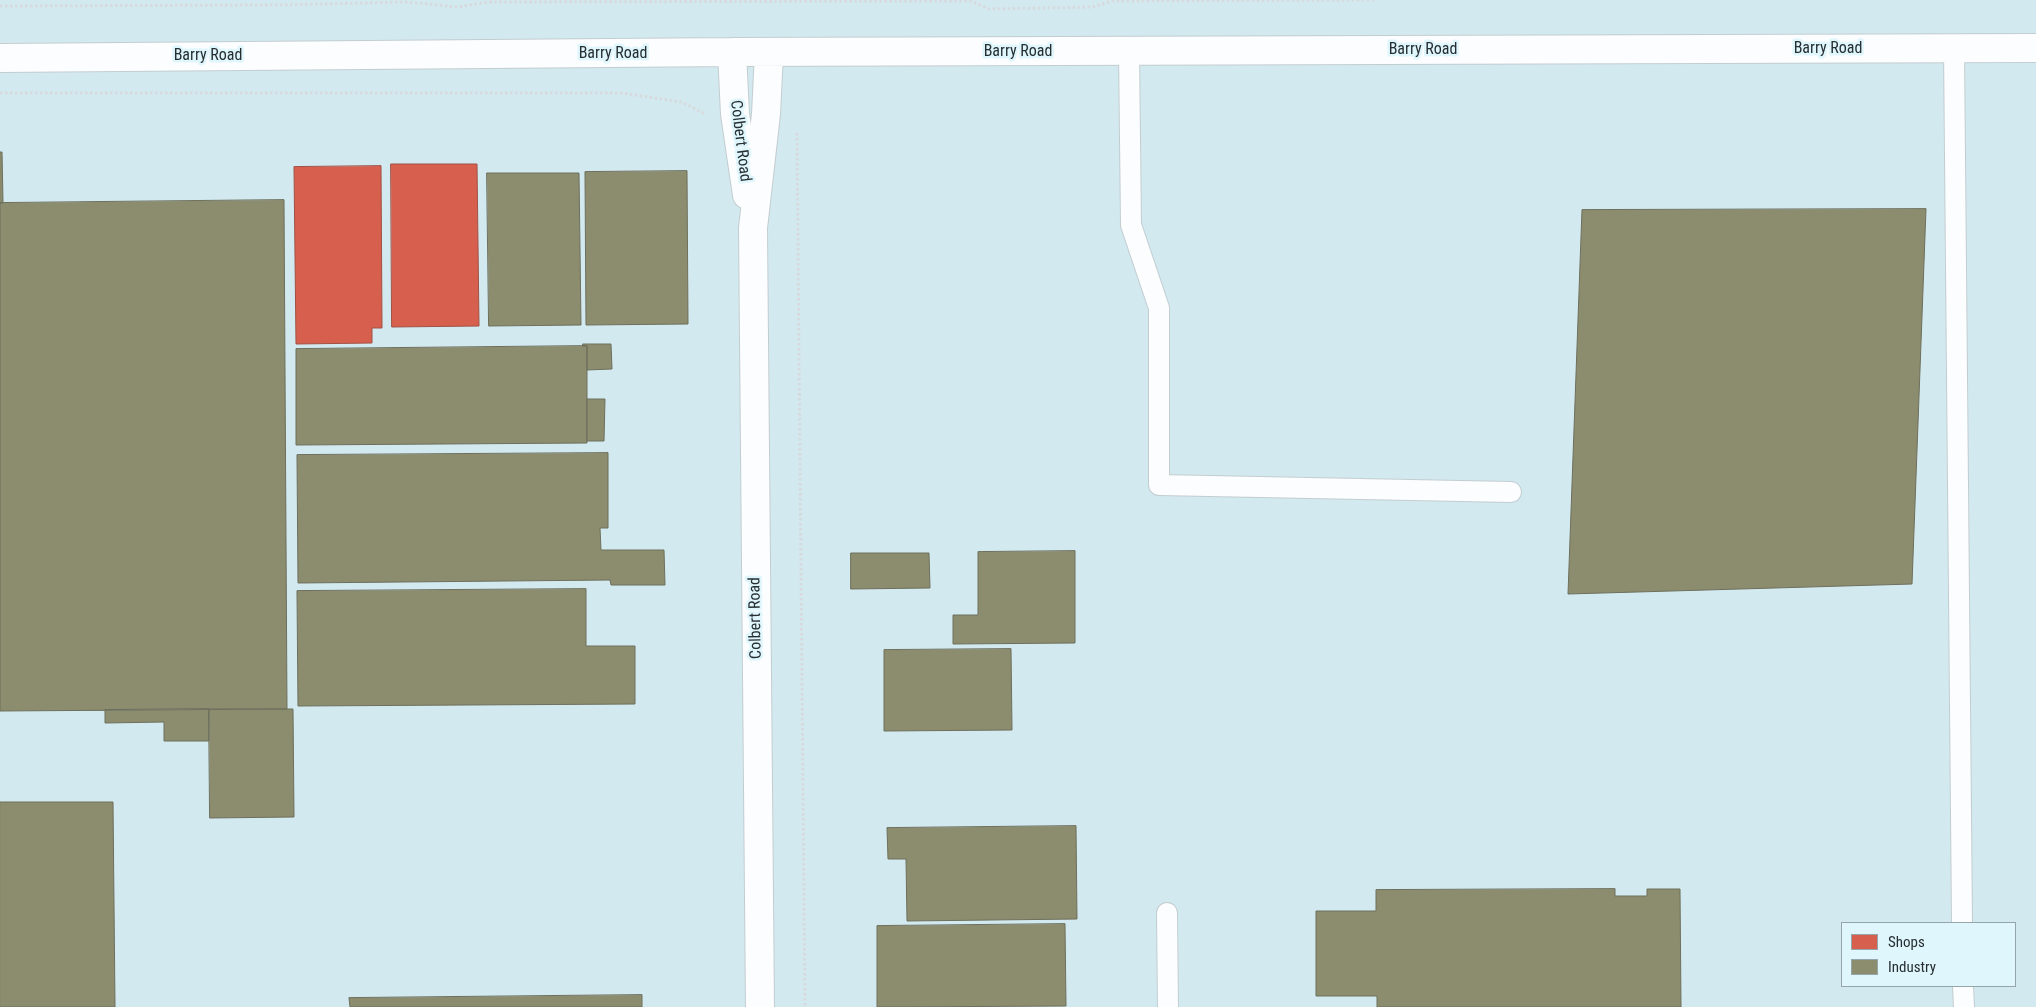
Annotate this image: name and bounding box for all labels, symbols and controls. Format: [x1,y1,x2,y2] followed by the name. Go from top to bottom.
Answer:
[1794,39,1862,59] street label: Barry Road
[1389,40,1457,60] street label: Barry Road
[984,42,1052,62] street label: Barry Road
[579,44,647,64] street label: Barry Road
[174,46,242,66] street label: Barry Road
[725,99,755,183] street label: Colbert Road
[746,577,766,659] street label: Colbert Road
[1841,922,2016,987] legend
[1888,933,1925,951] text: Shops
[1888,958,1936,976] text: Industry

